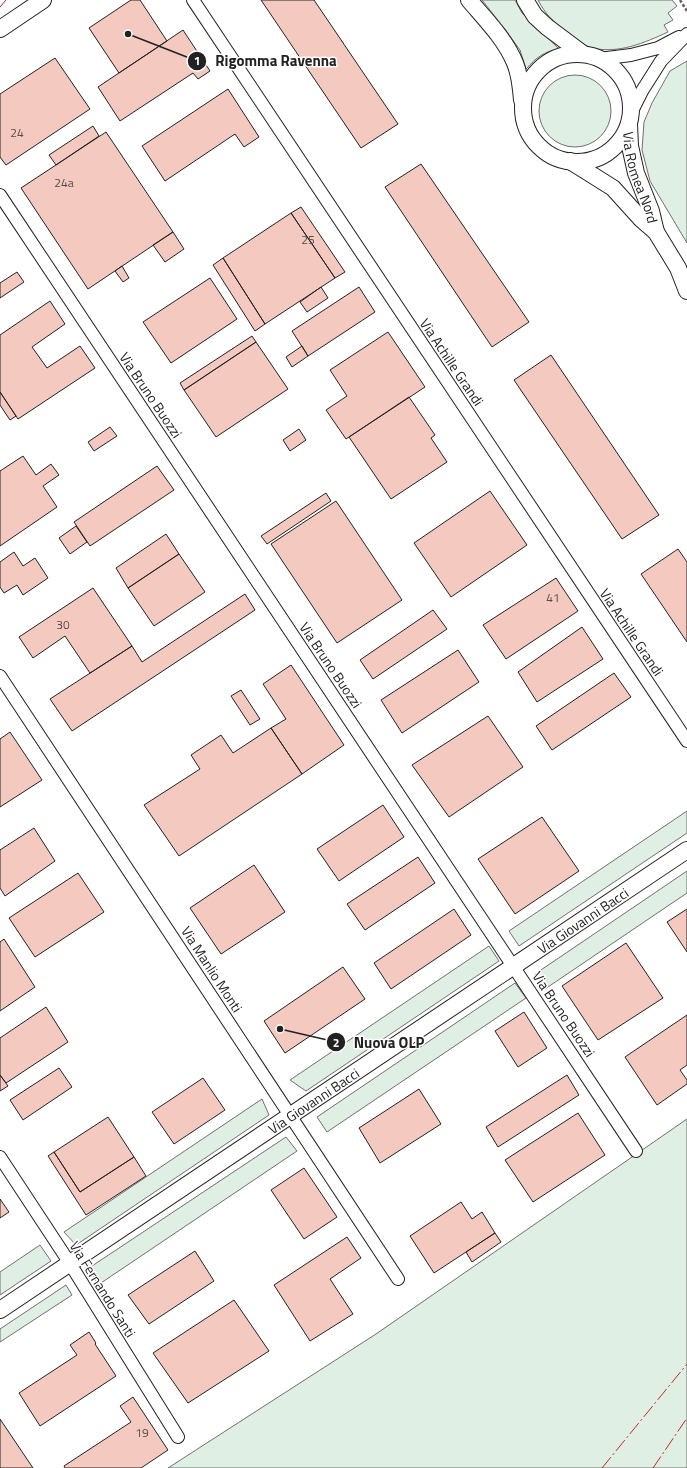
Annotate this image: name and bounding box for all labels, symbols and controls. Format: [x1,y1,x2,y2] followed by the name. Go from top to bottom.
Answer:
[187,48,345,75] callout: Rigomma Ravenna
[215,49,337,72] text: Rigomma Ravenna
[194,51,200,70] text: 1
[10,123,24,142] house number: 24
[619,131,664,225] street label: Via Romea Nord
[54,173,74,192] house number: 24a
[301,230,315,249] house number: 25
[415,314,489,410] street label: Via Achille Grandi
[114,348,188,442] street label: Via Bruno Buozzi
[595,584,669,680] street label: Via Achille Grandi
[546,588,560,607] house number: 41
[56,615,70,634] house number: 30
[294,618,368,712] street label: Via Bruno Buozzi
[533,882,632,958] street label: Via Giovanni Bacci
[176,922,248,1016] street label: Via Manlio Monti
[527,967,601,1061] street label: Via Bruno Buozzi
[326,1029,433,1056] callout: Nuova OLP
[354,1031,424,1054] text: Nuova OLP
[333,1033,339,1052] text: 2
[263,1062,363,1138] street label: Via Giovanni Bacci
[65,1237,141,1341] street label: Via Fernando Santi
[135,1423,149,1442] house number: 19

